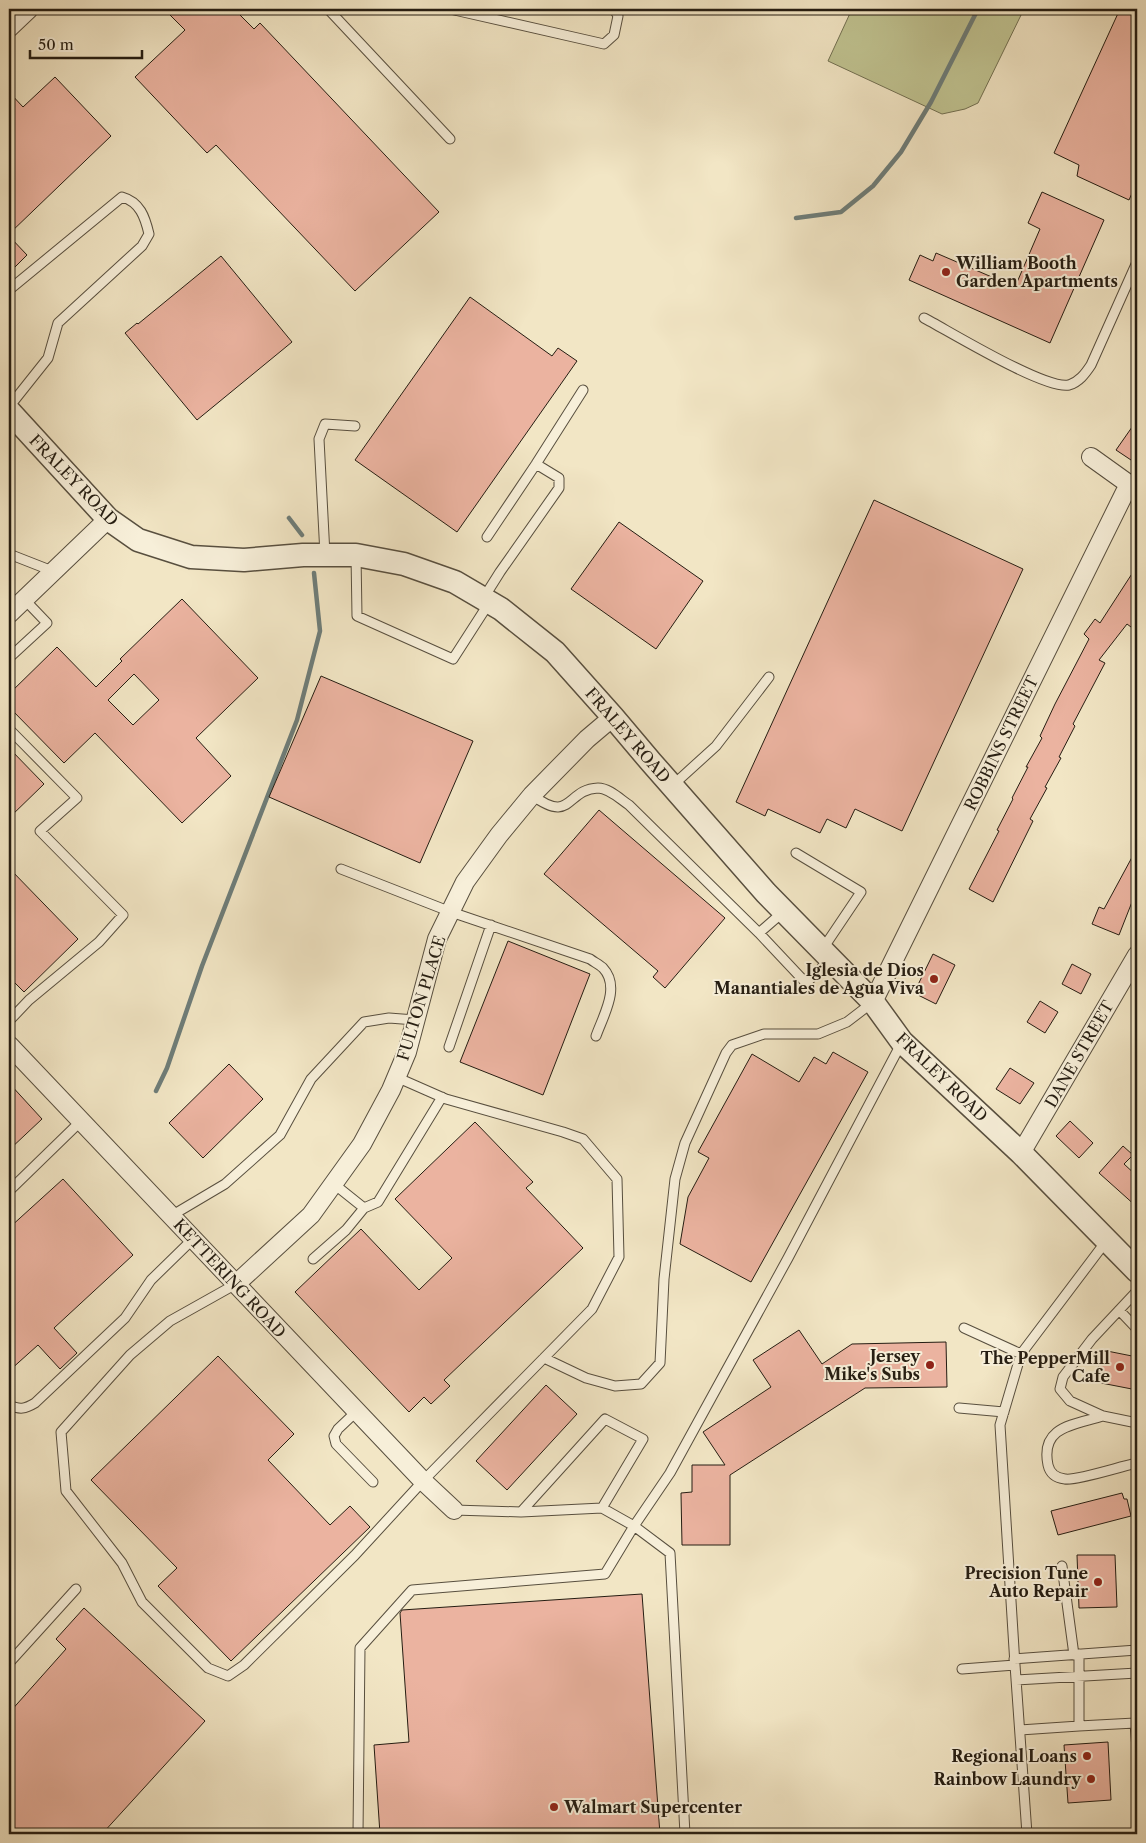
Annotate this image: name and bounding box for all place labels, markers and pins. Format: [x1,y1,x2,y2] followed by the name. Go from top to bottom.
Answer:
[955,253,1118,291] place label: William Booth Garden Apartments
[940,266,952,278] marker: William Booth Garden Apartments
[714,960,925,998] place label: Iglesia de Dios Manantiales de Agua Viva
[928,973,940,985] marker: Iglesia de Dios Manantiales de Agua Viva
[824,1346,921,1384] place label: Jersey Mike's Subs
[980,1348,1110,1386] place label: The PepperMill Cafe
[924,1359,936,1371] marker: Jersey Mike's Subs
[1114,1361,1126,1373] marker: The PepperMill Cafe
[964,1563,1088,1601] place label: Precision Tune Auto Repair
[1092,1576,1104,1588] marker: Precision Tune Auto Repair
[951,1746,1077,1766] place label: Regional Loans
[1081,1750,1093,1762] marker: Regional Loans
[934,1769,1082,1789] place label: Rainbow Laundry
[1085,1773,1097,1785] marker: Rainbow Laundry
[563,1797,742,1817] place label: Walmart Supercenter
[548,1801,560,1813] marker: Walmart Supercenter

